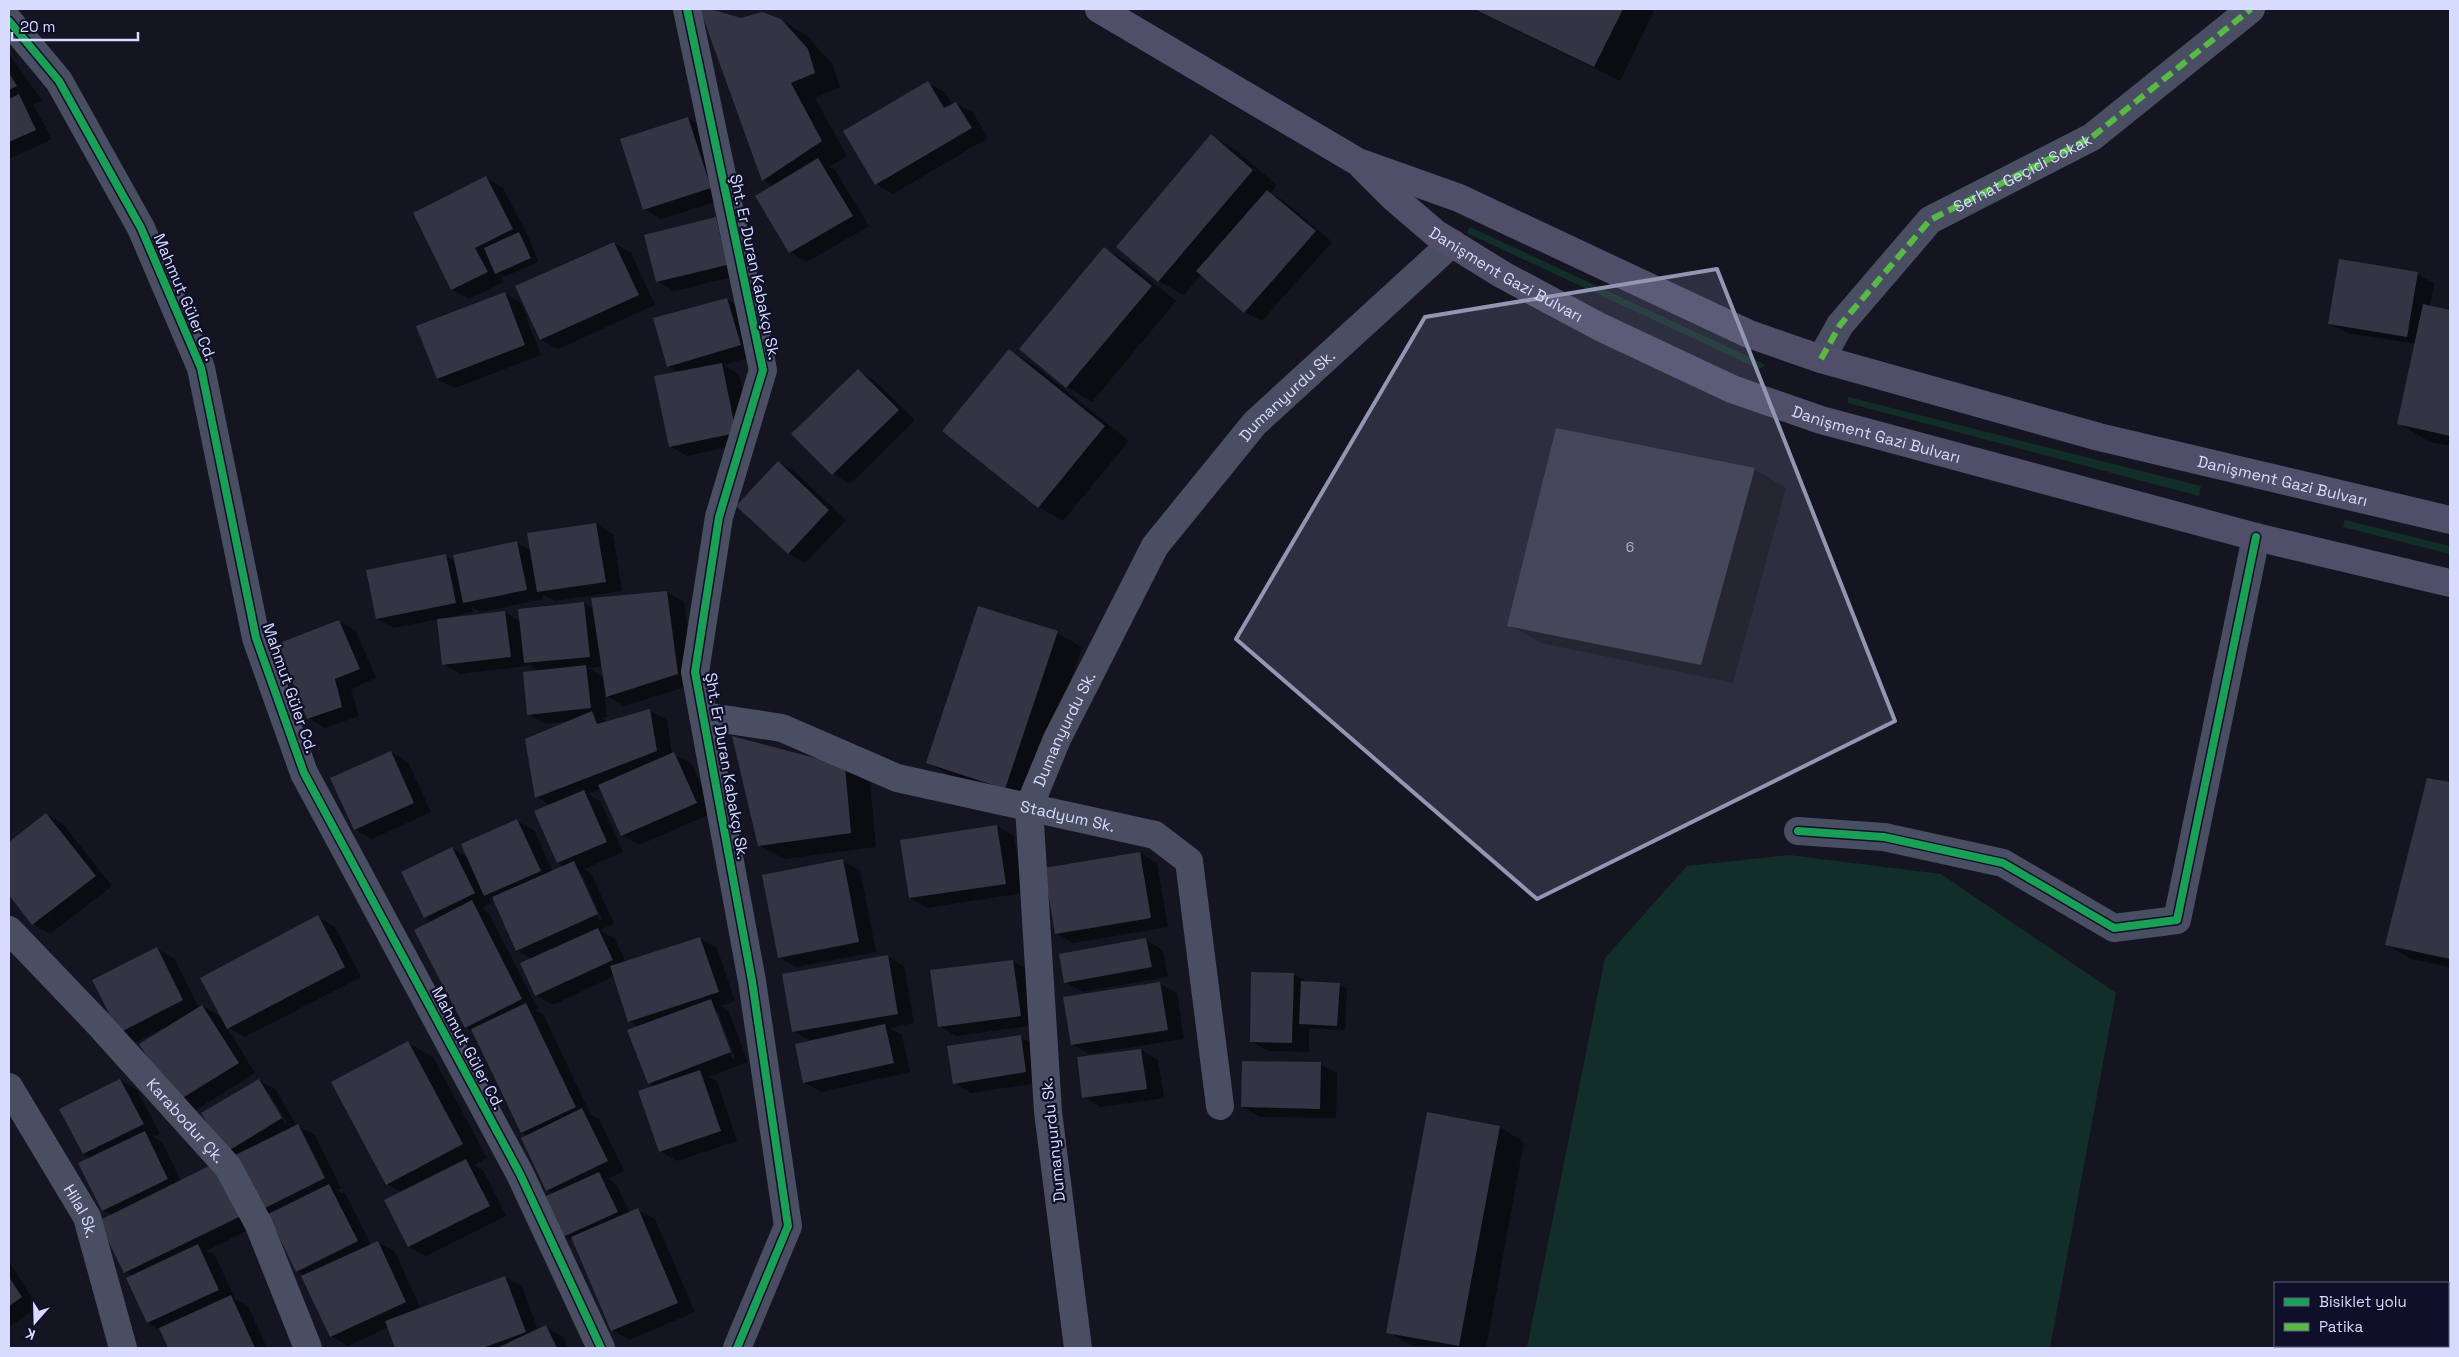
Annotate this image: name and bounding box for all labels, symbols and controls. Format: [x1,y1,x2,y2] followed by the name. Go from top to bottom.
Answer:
[12,10,139,42] scale bar
[20,17,55,36] text: 20 m
[1949,128,2096,217] street label: Serhat Geçidi Sokak
[725,172,785,362] street label: Şht. Er Duran Kabakçı Sk.
[1425,221,1587,327] street label: Danişment Gazi Bulvarı
[149,230,221,364] street label: Mahmut Güler Cd.
[1234,345,1339,446] street label: Dumanyurdu Sk.
[1789,400,1963,468] street label: Danişment Gazi Bulvarı
[2195,450,2370,511] street label: Danişment Gazi Bulvarı
[1626,538,1634,556] house number: 6
[258,620,322,756] street label: Mahmut Güler Cd.
[1028,668,1100,790] street label: Dumanyurdu Sk.
[700,671,754,861] street label: Şht. Er Duran Kabakçı Sk.
[1018,795,1117,836] street label: Stadyum Sk.
[427,983,509,1113] street label: Mahmut Güler Cd.
[142,1074,230,1167] street label: Karabodur Çk.
[1036,1077,1070,1203] street label: Dumanyurdu Sk.
[59,1180,103,1240] street label: Hilal Sk.
[2274,1282,2449,1347] legend
[2319,1292,2407,1311] text: Bisiklet yolu
[10,1297,60,1347] north arrow
[2319,1317,2363,1336] text: Patika
[23,1324,38,1344] text: K

